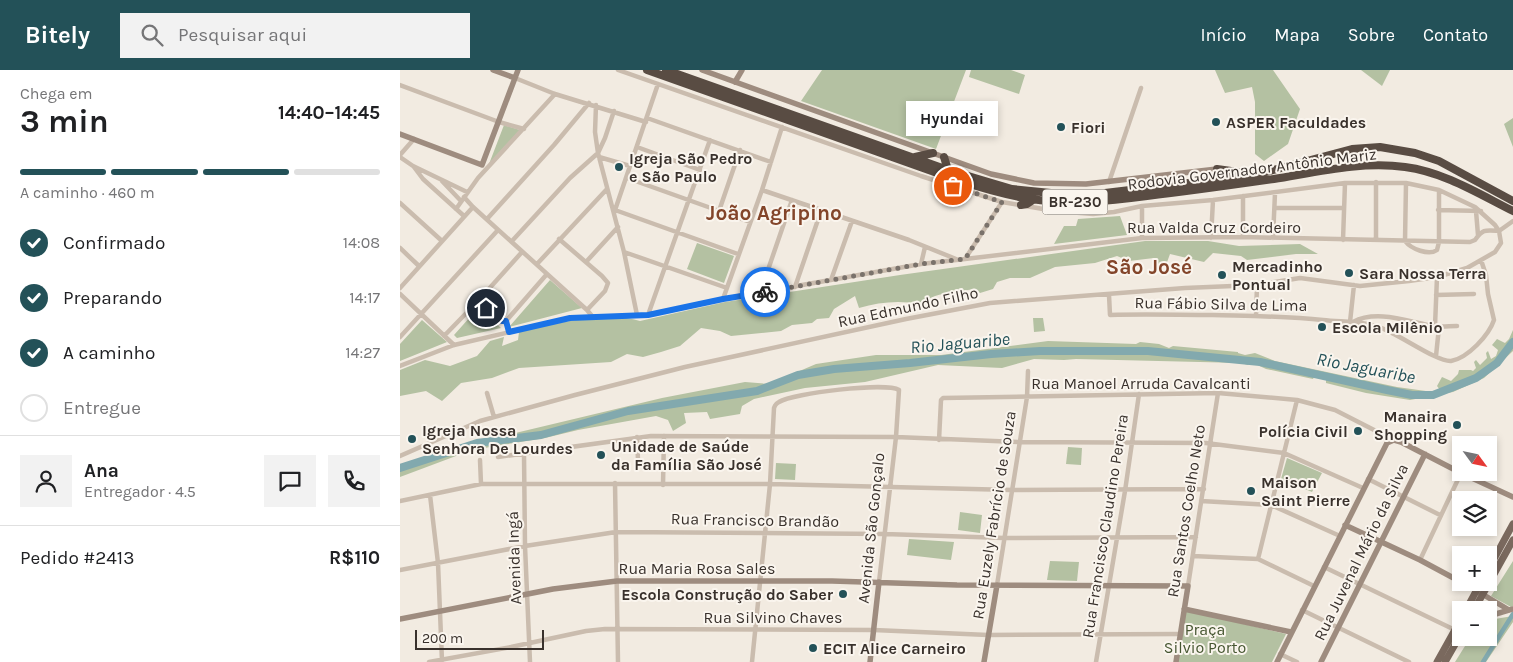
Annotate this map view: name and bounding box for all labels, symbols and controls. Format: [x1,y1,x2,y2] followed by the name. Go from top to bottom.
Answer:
[120,13,470,58] search box
[25,21,90,49] text: Bitely
[138,21,166,49] icon: search
[178,24,307,46] text: Pesquisar aqui
[1200,24,1246,46] text: Início
[1274,24,1320,46] text: Mapa
[1348,24,1395,46] text: Sobre
[1423,24,1488,46] text: Contato
[20,84,93,103] text: Chega em
[907,101,999,136] callout: Hyundai
[278,102,380,124] text: 14:40–14:45
[20,103,109,140] text: 3 min
[920,109,984,128] text: Hyundai
[1226,113,1366,132] place label: ASPER Faculdades
[1210,116,1222,128] marker: ASPER Faculdades
[1071,118,1106,137] place label: Fiori
[1055,121,1067,133] marker: Fiori
[1126,144,1378,194] street label: Rodovia Governador Antônio Mariz
[629,149,752,186] place label: Igreja São Pedro e São Paulo
[613,161,625,173] marker: Igreja São Pedro e São Paulo
[932,165,974,207] pin
[939,172,967,200] icon: bag
[20,183,155,202] text: A caminho · 460 m
[1042,190,1108,214] road number: BR-230
[706,201,842,225] district label: João Agripino
[1127,218,1301,237] street label: Rua Valda Cruz Cordeiro
[20,229,48,257] icon: check
[63,232,165,254] text: Confirmado
[343,233,380,252] text: 14:08
[1106,255,1192,279] district label: São José
[1232,257,1323,294] place label: Mercadinho Pontual
[1359,264,1487,283] place label: Sara Nossa Terra
[740,267,790,317] courier
[1343,267,1355,279] marker: Sara Nossa Terra
[1216,269,1228,281] marker: Mercadinho Pontual
[751,278,779,306] icon: bike
[836,283,980,331] street label: Rua Edmundo Filho
[20,284,48,312] icon: check
[63,287,162,309] text: Preparando
[465,287,507,329] pin
[349,288,380,307] text: 14:17
[1134,293,1308,315] street label: Rua Fábio Silva de Lima
[472,294,500,322] icon: home
[1332,318,1443,337] place label: Escola Milênio
[1316,321,1328,333] marker: Escola Milênio
[909,328,1011,358] water label: Rio Jaguaribe
[20,339,48,367] icon: check
[63,342,155,364] text: A caminho
[345,343,380,362] text: 14:27
[1315,348,1417,388] water label: Rio Jaguaribe
[1031,374,1251,393] street label: Rua Manoel Arruda Cavalcanti
[63,397,141,419] text: Entregue
[1374,407,1447,444] place label: Manaira Shopping
[968,409,1020,621] street label: Rua Euzely Fabrício de Souza
[1078,413,1132,639] street label: Rua Francisco Claudino Pereira
[1451,419,1463,431] marker: Manaira Shopping
[422,421,573,458] place label: Igreja Nossa Senhora De Lourdes
[1259,422,1348,441] place label: Polícia Civil
[1163,423,1209,599] street label: Rua Santos Coelho Neto
[1352,425,1364,437] marker: Polícia Civil
[406,433,418,445] marker: Igreja Nossa Senhora De Lourdes
[1452,436,1498,481] north arrow
[1452,436,1497,646] map controls
[611,437,762,474] place label: Unidade de Saúde da Família São José
[595,449,607,461] marker: Unidade de Saúde da Família São José
[854,452,888,604] street label: Avenida São Gonçalo
[20,455,72,507] button: person
[264,455,316,507] button: chat
[328,455,380,507] button: phone
[84,460,119,482] text: Ana
[1310,460,1412,644] street label: Rua Juvenal Mário da Silva
[1261,473,1350,510] place label: Maison Saint Pierre
[84,482,196,501] text: Entregador · 4.5
[1245,485,1257,497] marker: Maison Saint Pierre
[1452,491,1497,536] button: layers
[671,509,839,531] street label: Rua Francisco Brandão
[503,511,525,605] street label: Avenida Ingá
[1452,546,1497,591] button: +
[20,547,134,569] text: Pedido #2413
[329,547,380,569] text: R$110
[619,559,775,578] street label: Rua Maria Rosa Sales
[621,585,834,604] place label: Escola Construção do Saber
[837,588,849,600] marker: Escola Construção do Saber
[1452,601,1497,646] button: −
[704,608,842,627] street label: Rua Silvino Chaves
[1164,620,1246,657] park label: Praça Silvio Porto
[415,627,544,650] scale bar
[422,630,463,647] text: 200 m
[823,639,966,658] place label: ECIT Alice Carneiro
[807,642,819,654] marker: ECIT Alice Carneiro

